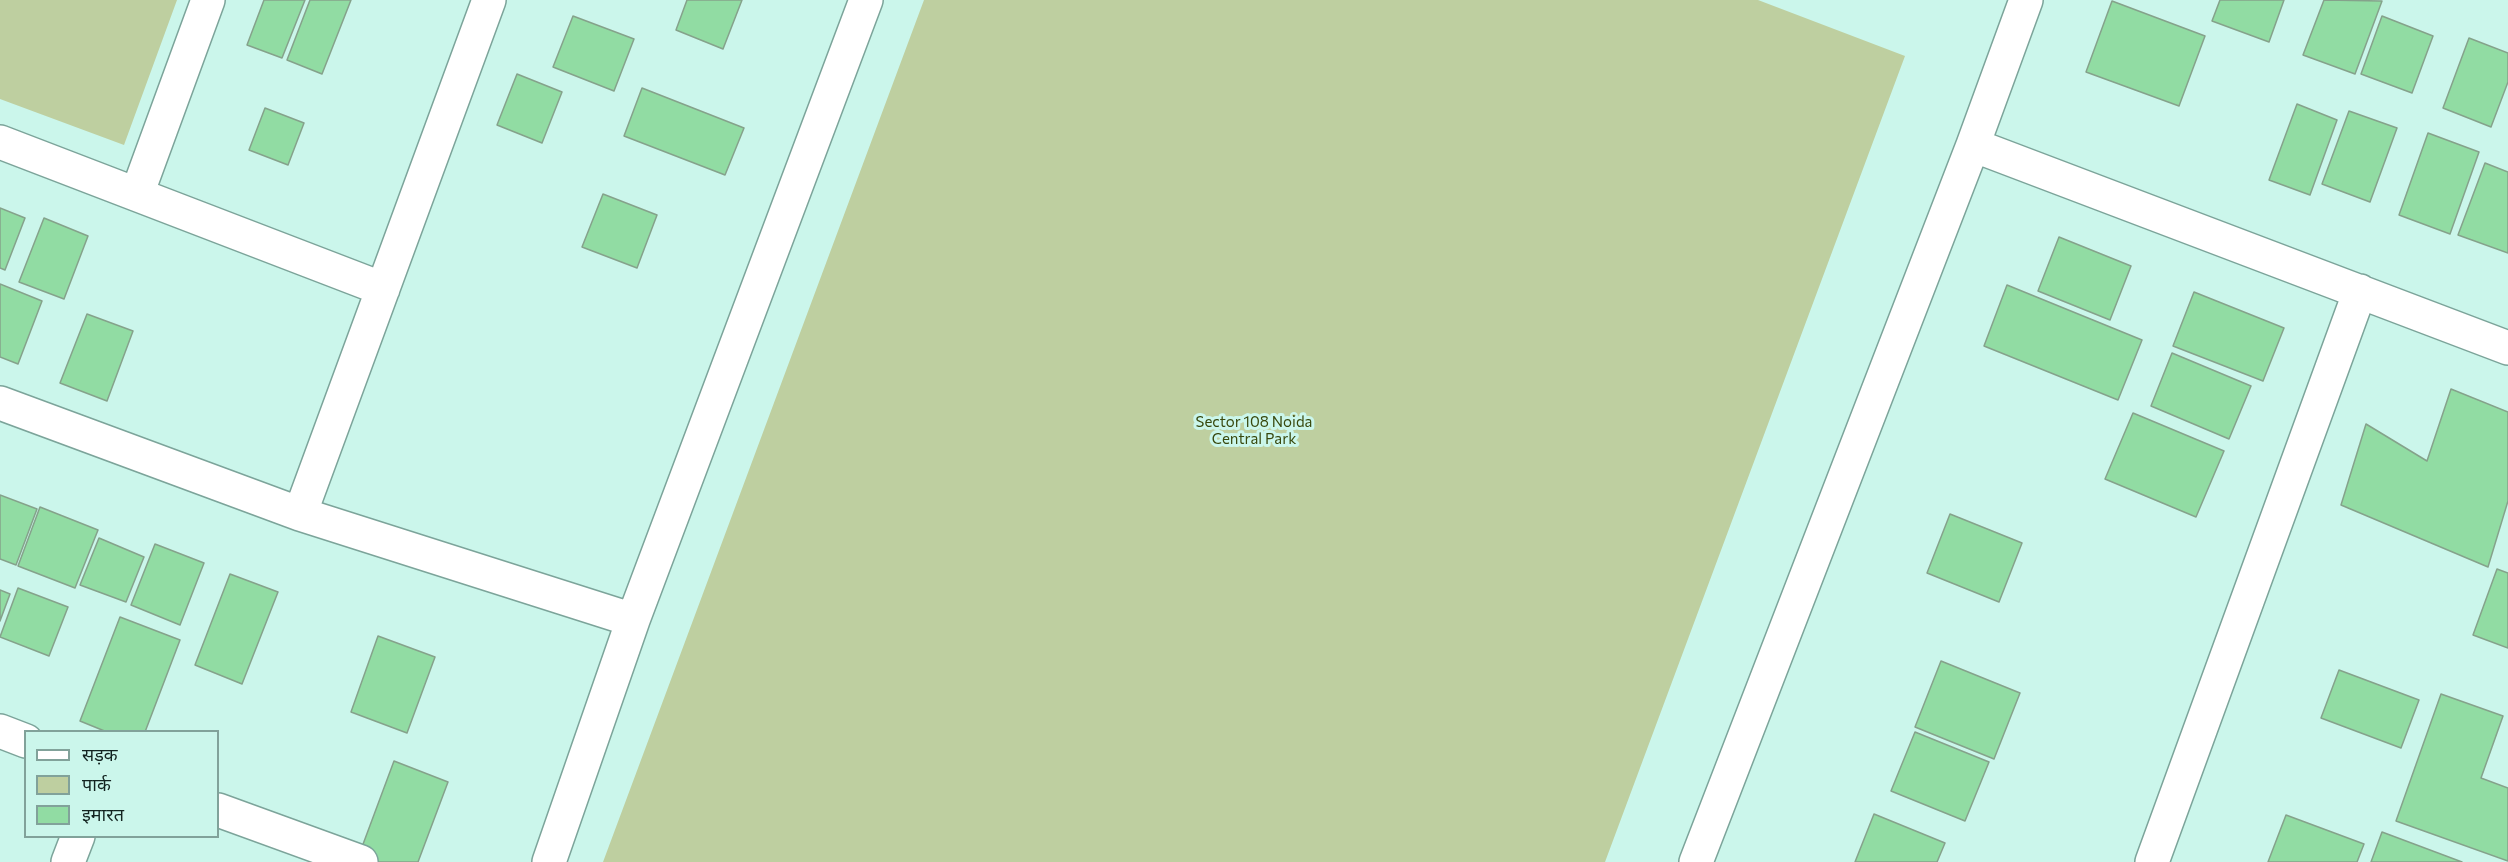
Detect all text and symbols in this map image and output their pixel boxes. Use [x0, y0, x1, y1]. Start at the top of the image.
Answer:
park label: Sector 108 Noida Central Park [1196, 413, 1312, 448]
legend [24, 730, 219, 838]
text: सड़क [82, 743, 118, 765]
text: पार्क [82, 773, 111, 795]
text: इमारत [82, 803, 124, 825]

